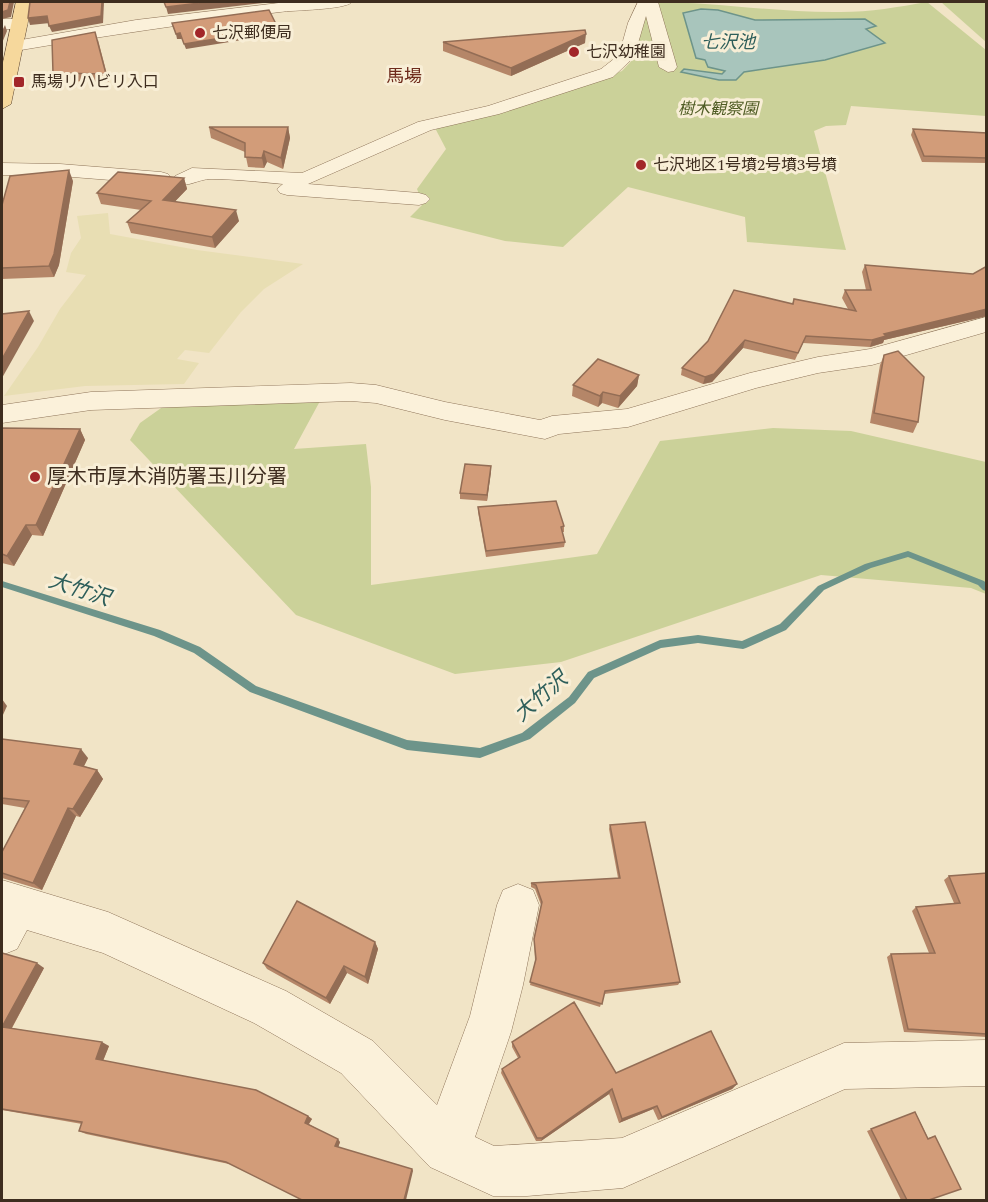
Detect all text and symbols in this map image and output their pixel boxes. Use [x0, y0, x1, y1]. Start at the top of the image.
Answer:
place label: 七沢郵便局 [212, 21, 292, 45]
marker: 七沢郵便局 [193, 26, 207, 40]
water label: 七沢池 [701, 29, 757, 56]
place label: 七沢幼稚園 [586, 40, 666, 64]
marker: 七沢幼稚園 [567, 45, 581, 59]
district label: 馬場 [386, 63, 422, 90]
place label: 馬場リハビリ入口 [31, 70, 159, 94]
marker: 馬場リハビリ入口 [12, 75, 26, 89]
park label: 樹木観察園 [678, 97, 760, 121]
place label: 七沢地区1号墳2号墳3号墳 [653, 153, 837, 177]
marker: 七沢地区1号墳2号墳3号墳 [634, 158, 648, 172]
place label: 厚木市厚木消防署玉川分署 [47, 462, 287, 492]
marker: 厚木市厚木消防署玉川分署 [28, 470, 42, 484]
water label: 大竹沢 [44, 565, 117, 616]
water label: 大竹沢 [507, 662, 578, 730]

